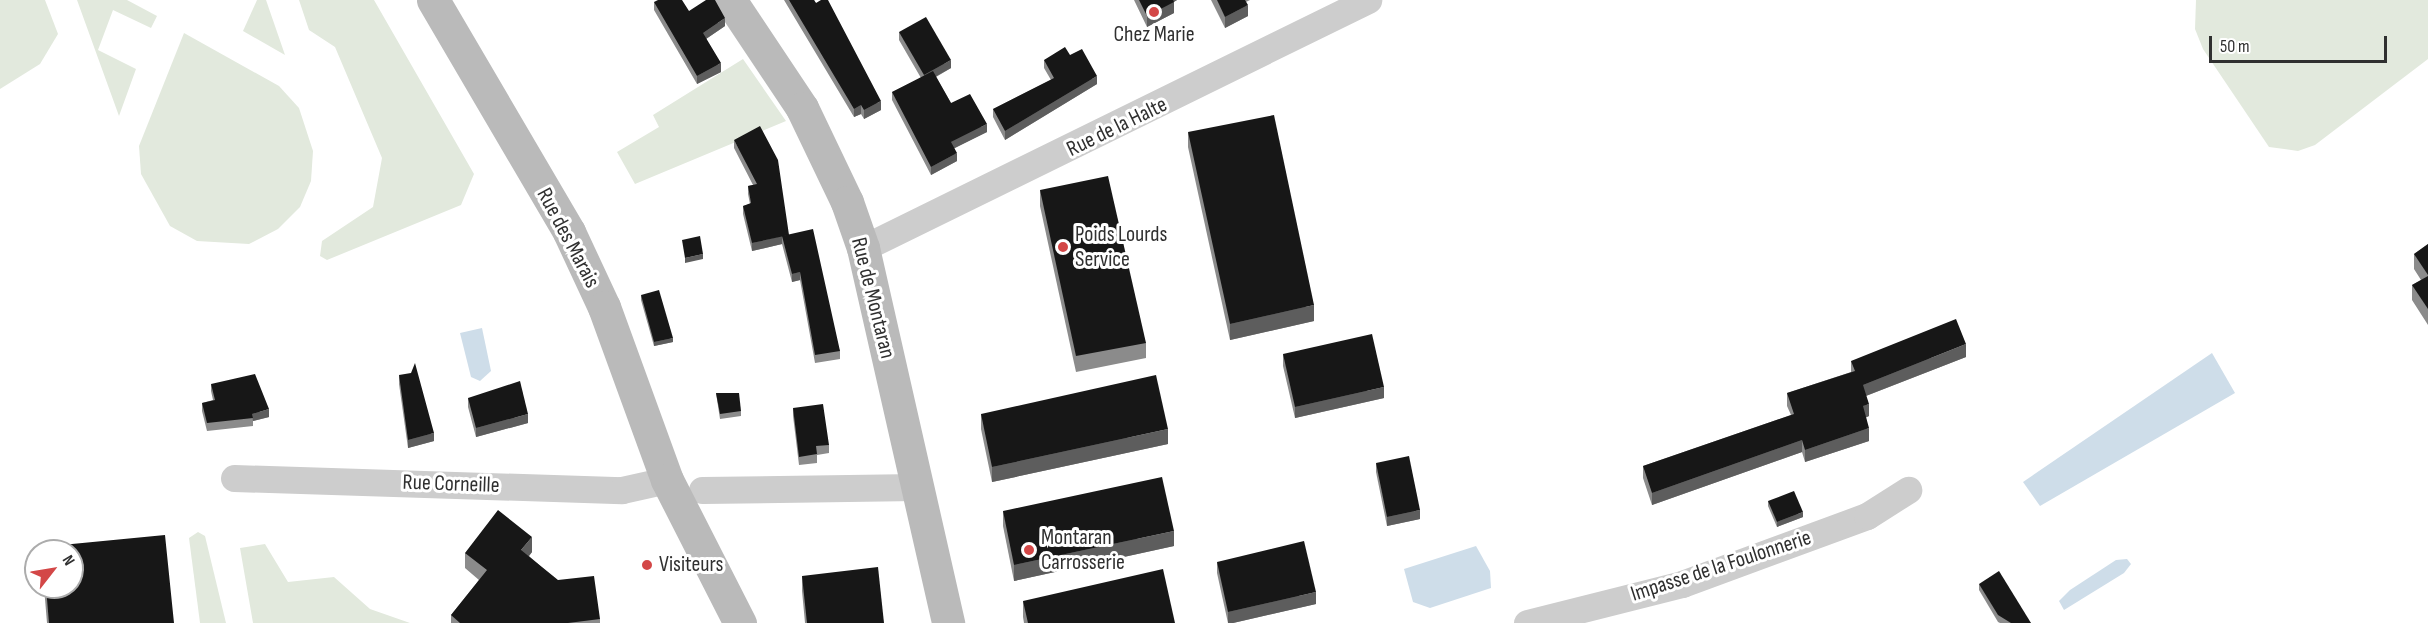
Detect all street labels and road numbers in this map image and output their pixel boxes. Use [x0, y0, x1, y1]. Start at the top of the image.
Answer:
street label: Rue de la Halte [1063, 91, 1171, 163]
street label: Rue des Marais [531, 184, 605, 292]
street label: Rue de Montaran [845, 235, 901, 361]
street label: Rue Corneille [402, 469, 500, 499]
street label: Impasse de la Foulonnerie [1627, 524, 1815, 608]

